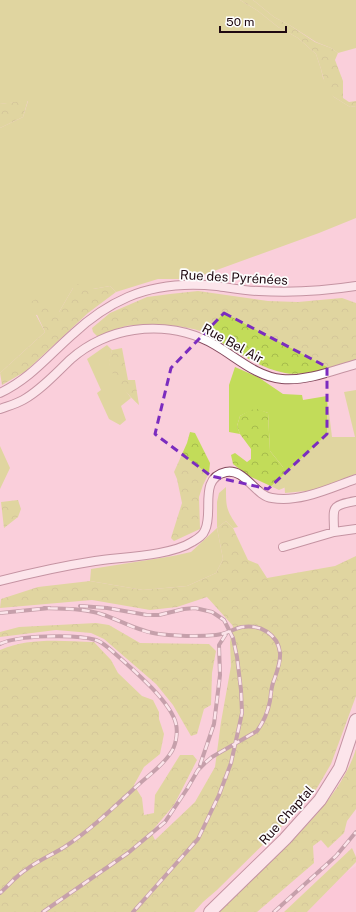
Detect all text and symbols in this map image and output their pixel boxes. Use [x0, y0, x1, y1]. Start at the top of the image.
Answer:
scale bar [220, 8, 286, 34]
text: 50 m [226, 15, 254, 29]
street label: Rue des Pyrénées [180, 267, 288, 288]
street label: Rue Bel Air [200, 321, 266, 366]
street label: Rue Chaptal [256, 783, 317, 848]

